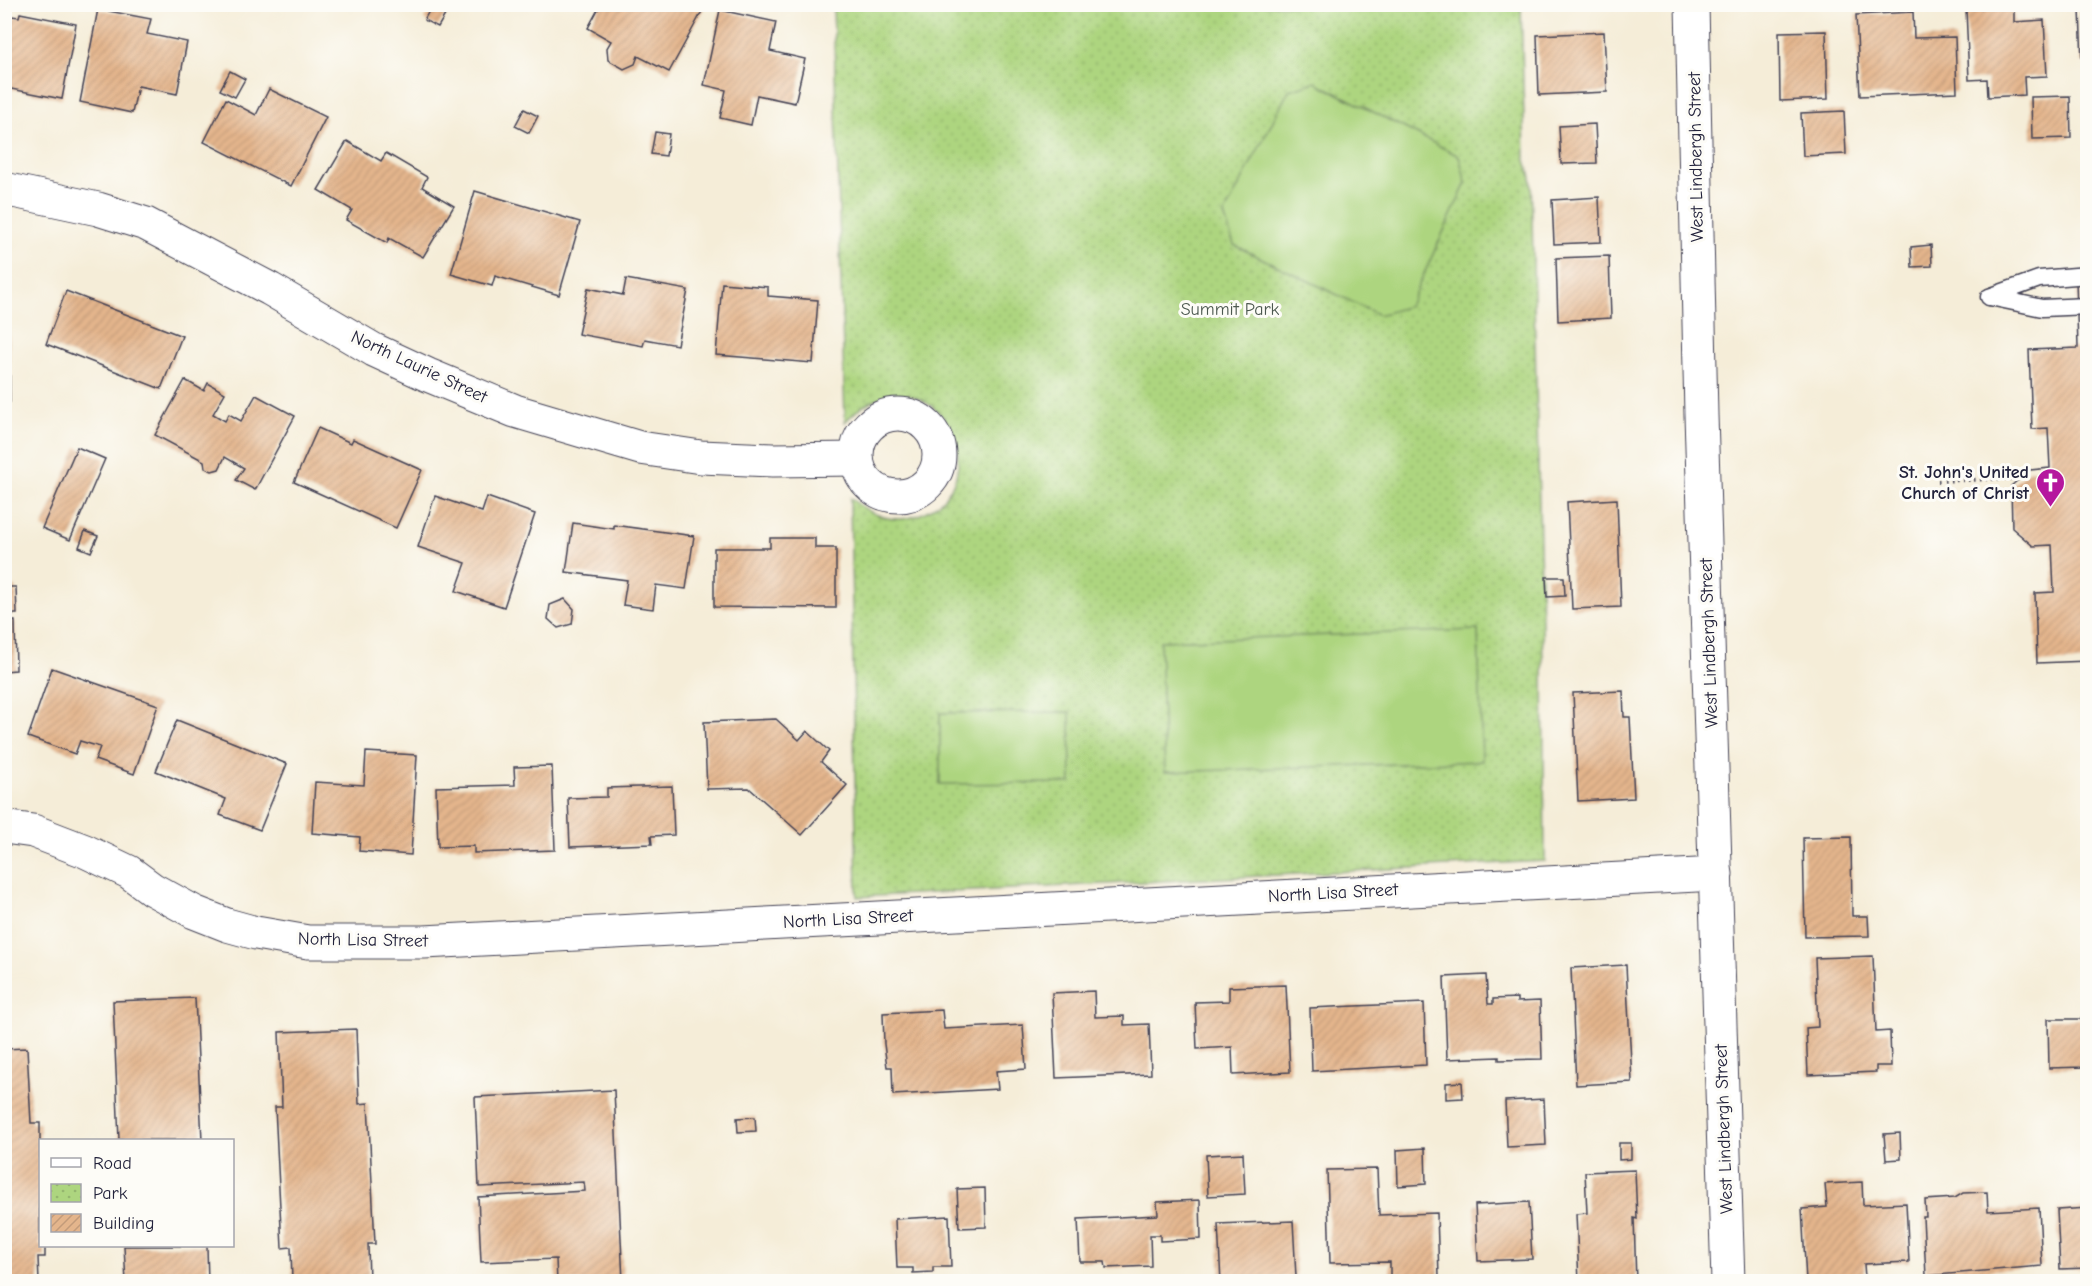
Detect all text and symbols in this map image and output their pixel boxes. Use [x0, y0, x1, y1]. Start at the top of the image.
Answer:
street label: West Lindbergh Street [1684, 71, 1708, 242]
park label: Summit Park [1181, 299, 1280, 320]
street label: North Laurie Street [348, 326, 491, 408]
place label: St. John's United Church of Christ [1899, 462, 2030, 504]
church icon: St. John's United Church of Christ [2034, 466, 2066, 508]
street label: West Lindbergh Street [1696, 557, 1722, 728]
street label: North Lisa Street [1267, 879, 1399, 907]
street label: North Lisa Street [782, 905, 914, 933]
street label: North Lisa Street [298, 928, 429, 952]
street label: West Lindbergh Street [1711, 1043, 1737, 1214]
legend [39, 1139, 234, 1247]
text: Road [93, 1153, 132, 1174]
text: Park [93, 1183, 128, 1204]
text: Building [93, 1213, 155, 1234]

